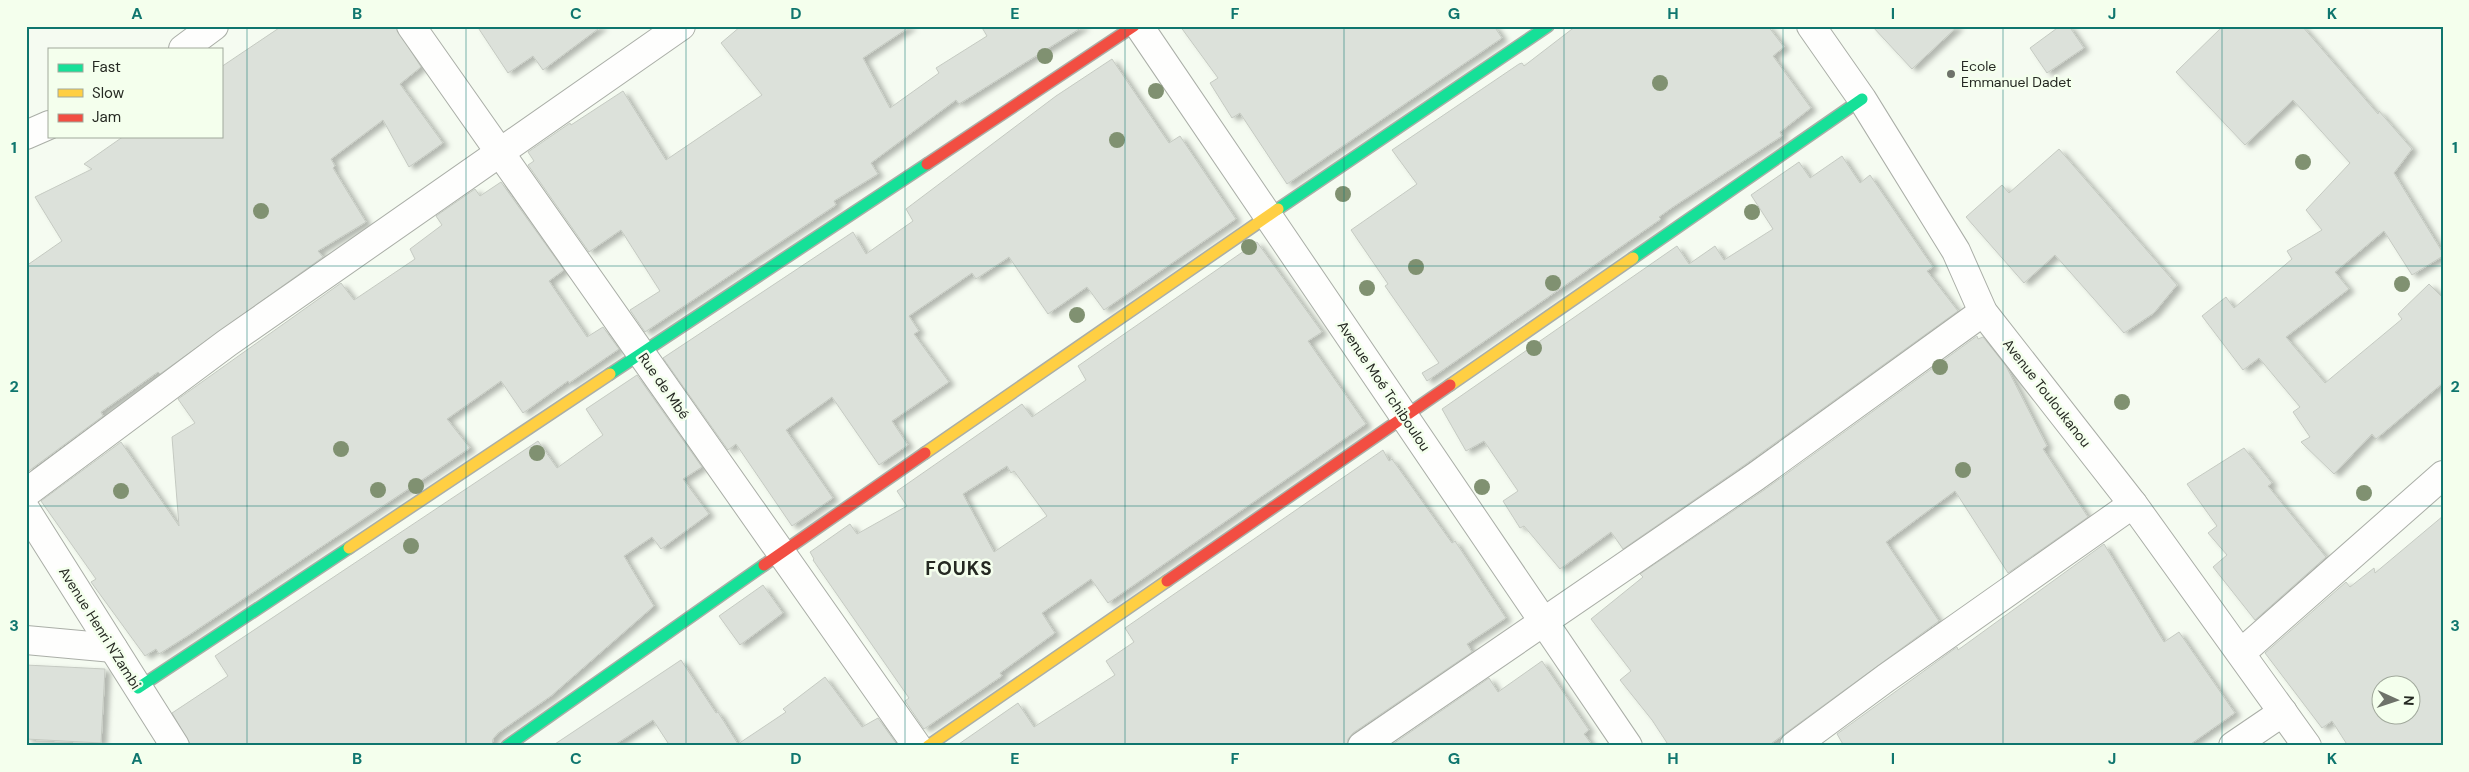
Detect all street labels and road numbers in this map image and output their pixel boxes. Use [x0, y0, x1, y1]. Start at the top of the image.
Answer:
street label: Avenue Moé Tchiboulou [1334, 317, 1434, 455]
street label: Avenue Touloukanou [1999, 335, 2095, 451]
street label: Rue de Mbé [635, 349, 693, 423]
street label: Avenue Henri N'Zambi [55, 564, 145, 692]

